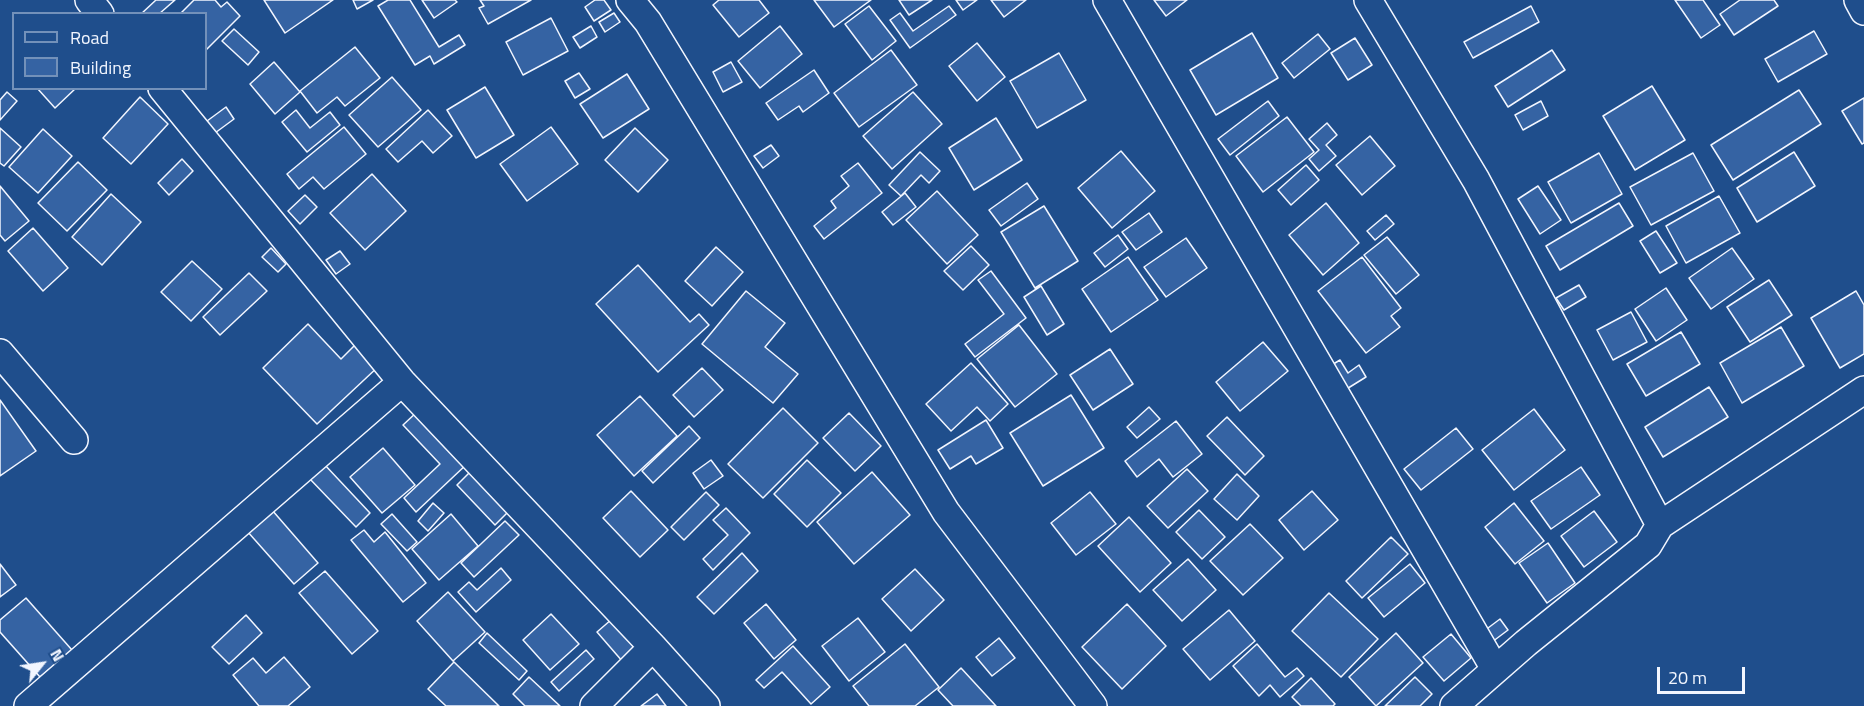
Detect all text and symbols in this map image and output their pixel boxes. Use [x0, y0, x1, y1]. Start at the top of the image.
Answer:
legend [12, 12, 207, 90]
text: Road [70, 24, 109, 51]
text: Building [70, 54, 131, 81]
north arrow [12, 634, 72, 694]
text: N [44, 644, 71, 666]
scale bar [1660, 655, 1748, 693]
text: 20 m [1668, 664, 1707, 691]

